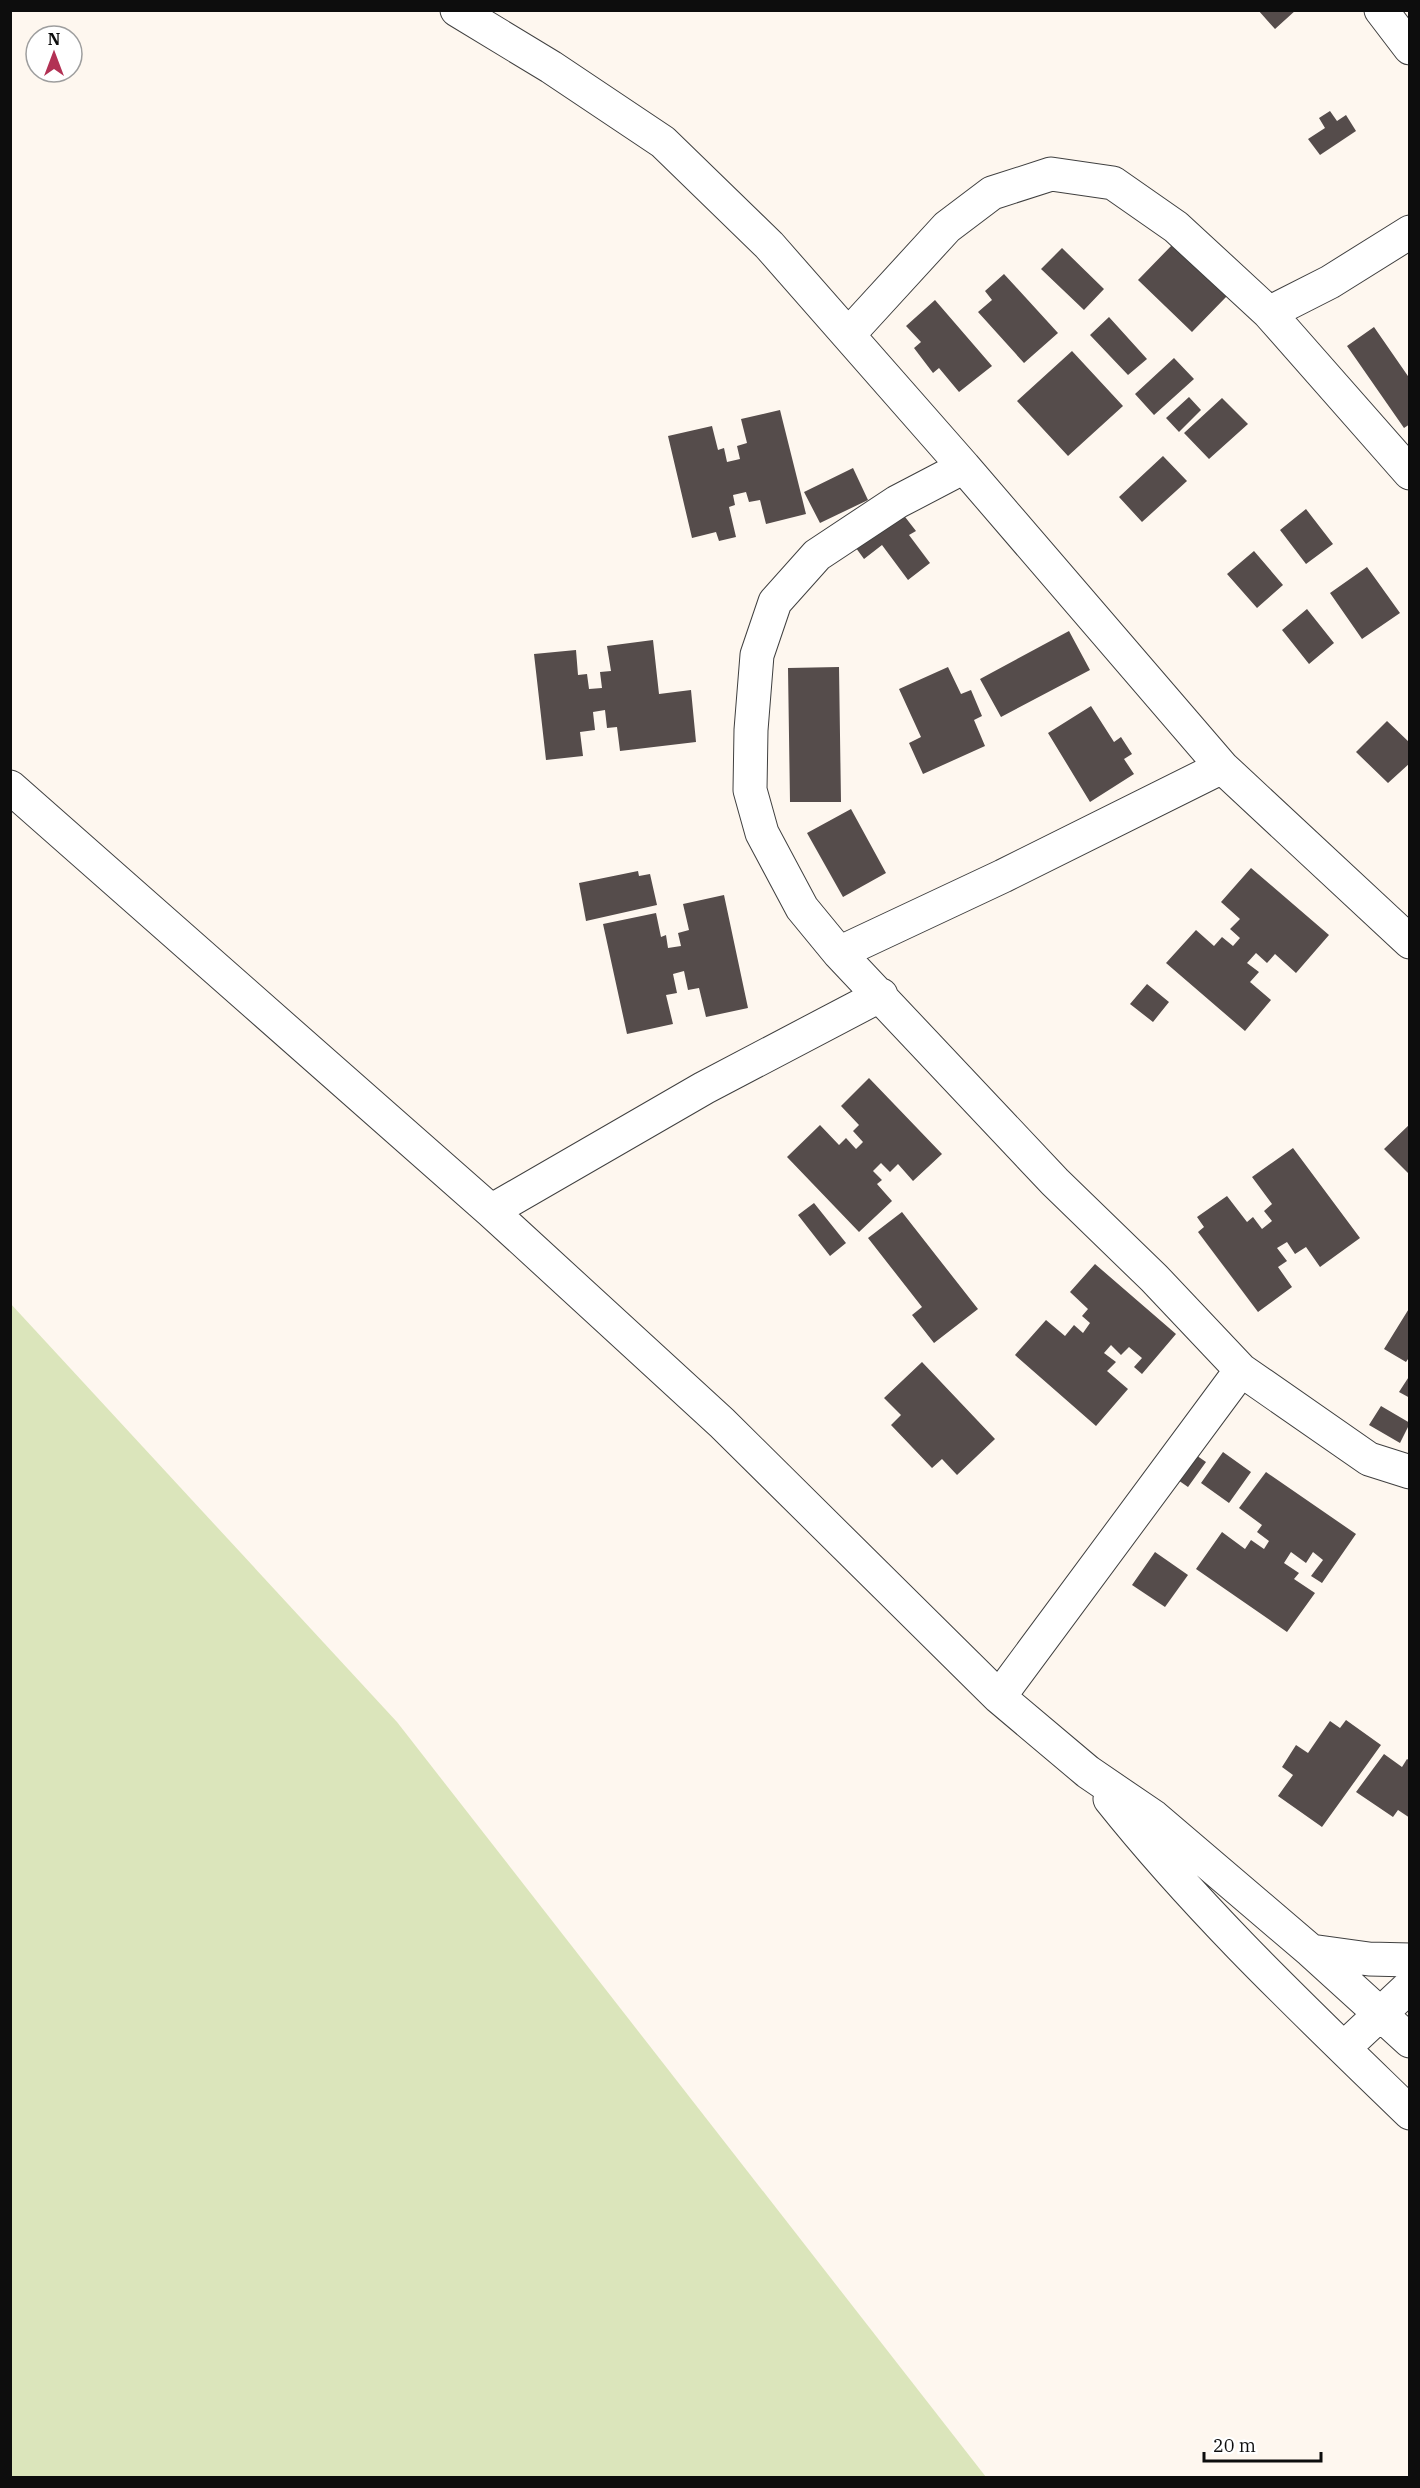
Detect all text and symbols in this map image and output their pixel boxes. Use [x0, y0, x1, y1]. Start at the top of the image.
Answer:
north arrow [24, 24, 84, 84]
text: N [48, 29, 60, 49]
scale bar [1204, 2425, 1321, 2463]
text: 20 m [1213, 2434, 1256, 2457]

